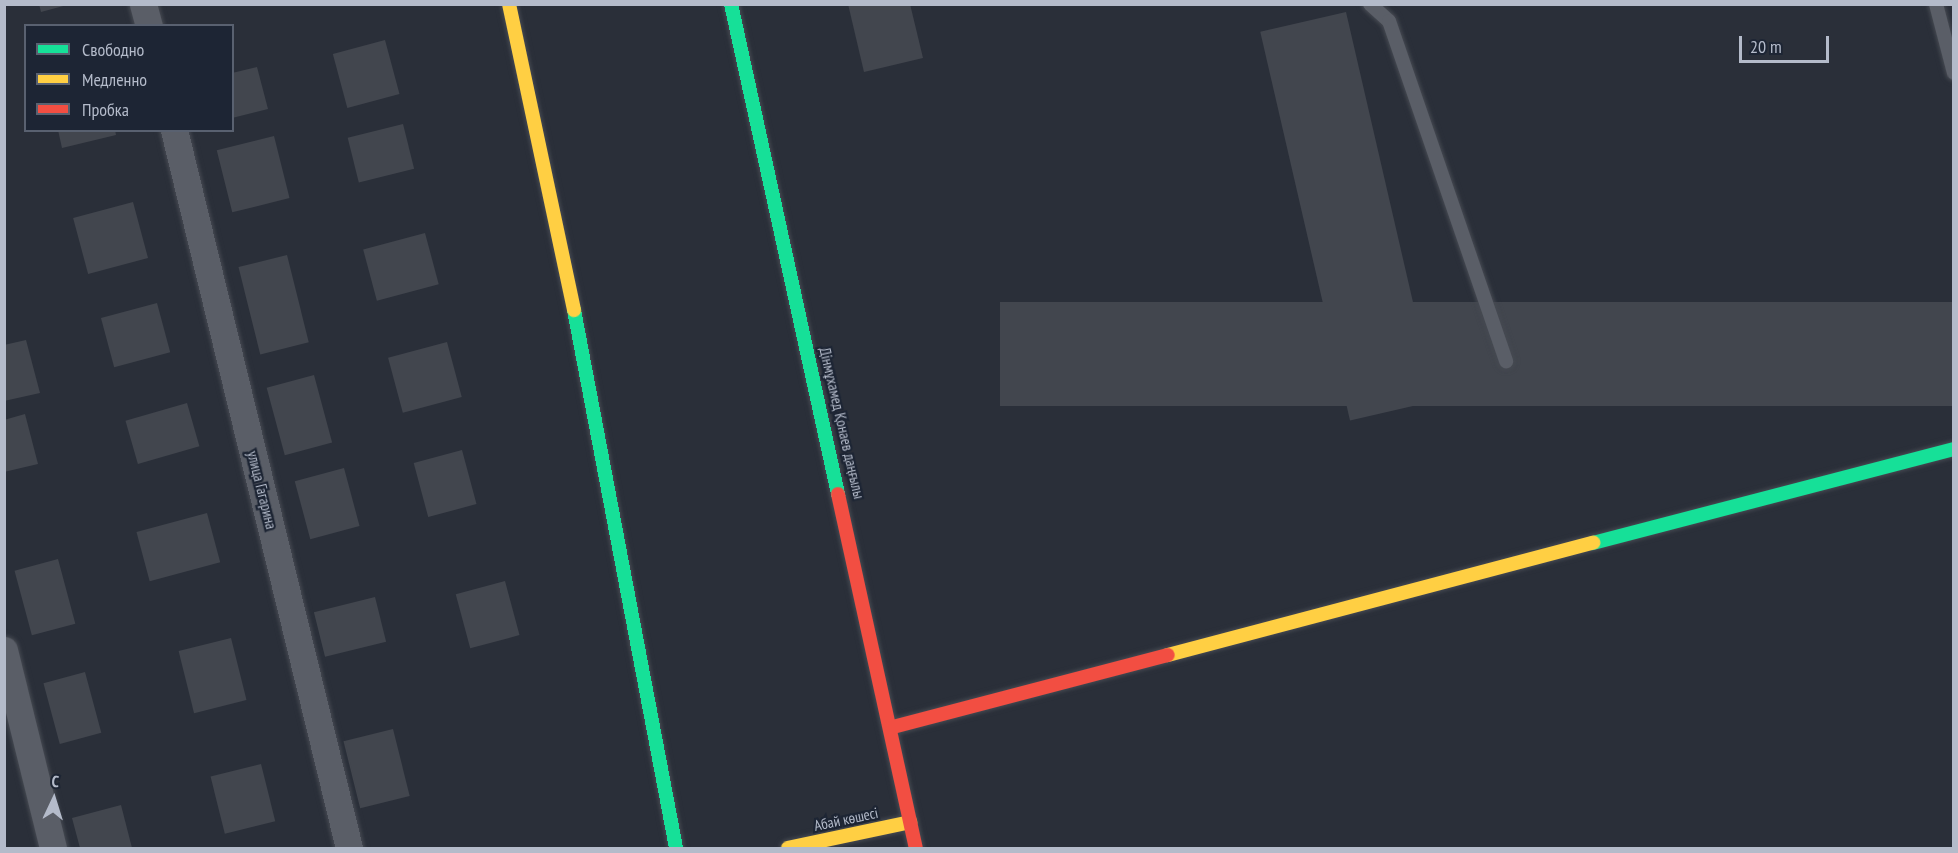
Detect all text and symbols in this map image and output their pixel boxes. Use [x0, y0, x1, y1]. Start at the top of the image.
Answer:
legend [24, 24, 234, 132]
scale bar [1742, 24, 1832, 62]
text: 20 m [1750, 35, 1782, 58]
text: Свободно [82, 38, 144, 61]
text: Медленно [82, 68, 147, 91]
text: Пробка [82, 98, 129, 121]
street label: Дінмұхамед Қонаев даңғылы [816, 345, 868, 501]
street label: улица Гагарина [244, 449, 280, 531]
north arrow [24, 769, 84, 829]
text: С [51, 771, 60, 791]
street label: Абай көшесі [812, 803, 880, 835]

